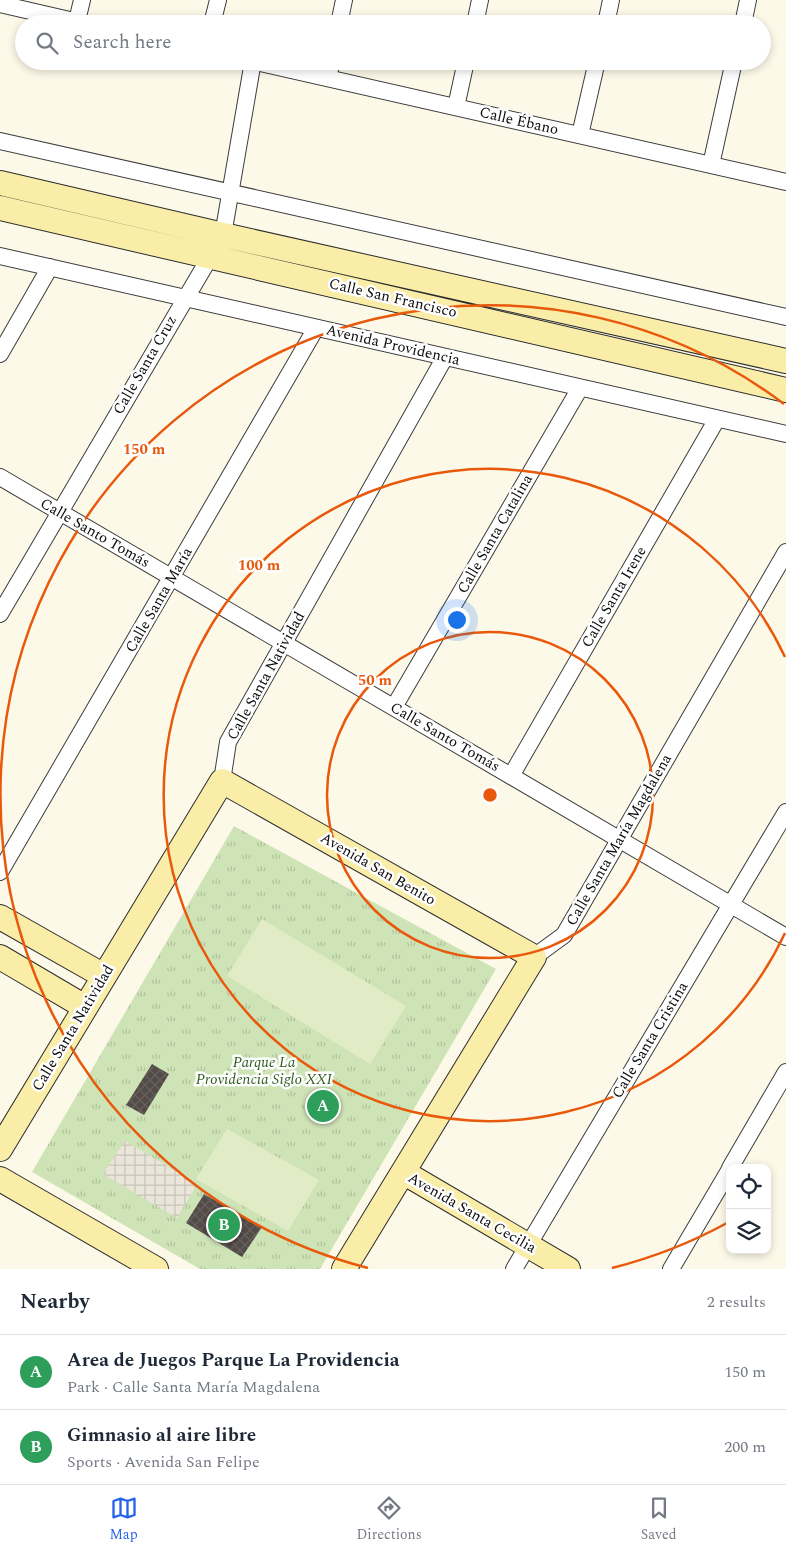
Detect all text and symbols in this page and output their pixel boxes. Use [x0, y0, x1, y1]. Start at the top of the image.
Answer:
search box [15, 15, 771, 70]
text: Search here [73, 28, 172, 57]
icon: search [33, 29, 61, 57]
street label: Calle Ébano [477, 101, 561, 141]
street label: Calle San Francisco [327, 272, 459, 324]
street label: Calle Santa Cruz [107, 311, 183, 419]
street label: Avenida Providencia [324, 318, 463, 372]
text: 150 m [123, 438, 166, 461]
street label: Calle Santa Catalina [451, 469, 539, 598]
street label: Calle Santo Tomás [36, 492, 154, 574]
street label: Calle Santa María [119, 542, 199, 657]
street label: Calle Santa Irene [576, 542, 652, 652]
text: 100 m [238, 554, 281, 577]
street label: Calle Santa Natividad [221, 607, 311, 745]
your location [444, 607, 470, 633]
text: 50 m [358, 669, 393, 692]
street label: Calle Santo Tomás [386, 696, 504, 778]
street label: Calle Santa María Magdalena [560, 749, 678, 930]
centre of rings [481, 786, 499, 804]
street label: Avenida San Benito [316, 827, 440, 911]
street label: Calle Santa Natividad [26, 960, 120, 1096]
street label: Calle Santa Cristina [606, 977, 694, 1103]
park label: Parque La Providencia Siglo XXI [196, 1051, 333, 1091]
pin: A [307, 1087, 339, 1125]
map controls [726, 1164, 771, 1254]
button: locate [726, 1164, 771, 1209]
street label: Avenida Santa Cecilia [403, 1167, 541, 1260]
pin: B [208, 1206, 240, 1244]
button: layers [726, 1209, 771, 1254]
text: Nearby [20, 1286, 90, 1318]
text: 2 results [707, 1290, 766, 1314]
text: Area de Juegos Parque La Providencia [67, 1346, 400, 1375]
text: A [30, 1360, 42, 1384]
text: 150 m [724, 1360, 766, 1384]
text: Park · Calle Santa María Magdalena [67, 1375, 320, 1399]
text: Gimnasio al aire libre [67, 1421, 256, 1450]
text: B [30, 1435, 42, 1459]
text: 200 m [724, 1435, 766, 1459]
text: Sports · Avenida San Felipe [67, 1450, 260, 1474]
tab: Map [109, 1494, 138, 1545]
tab: Directions [356, 1494, 422, 1545]
tab: Saved [641, 1494, 677, 1545]

